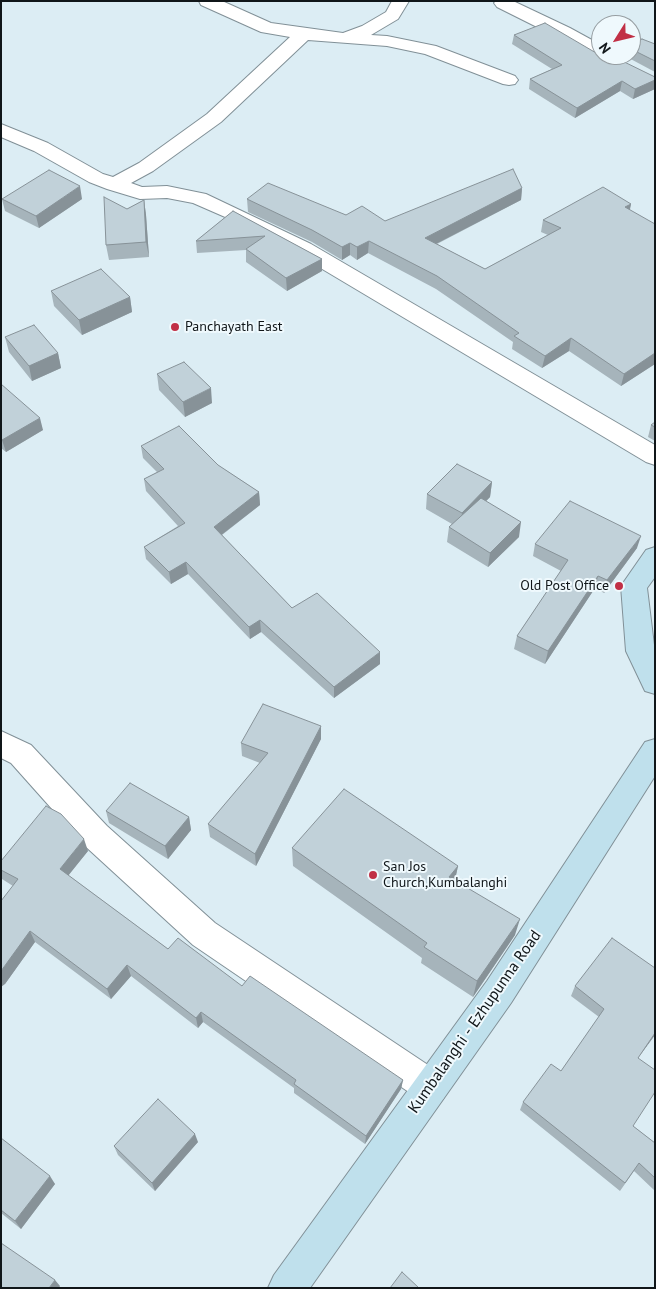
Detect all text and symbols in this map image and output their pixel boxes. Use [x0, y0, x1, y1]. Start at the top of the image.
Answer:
north arrow [591, 15, 641, 65]
text: N [595, 39, 615, 57]
place label: Panchayath East [185, 319, 283, 335]
marker: Panchayath East [169, 321, 181, 333]
place label: Old Post Office [520, 578, 609, 594]
marker: Old Post Office [613, 580, 625, 592]
place label: San Jos Church,Kumbalanghi [383, 859, 507, 892]
marker: San Jos Church,Kumbalanghi [367, 869, 379, 881]
street label: Kumbalanghi - Ezhupunna Road [404, 927, 546, 1117]

